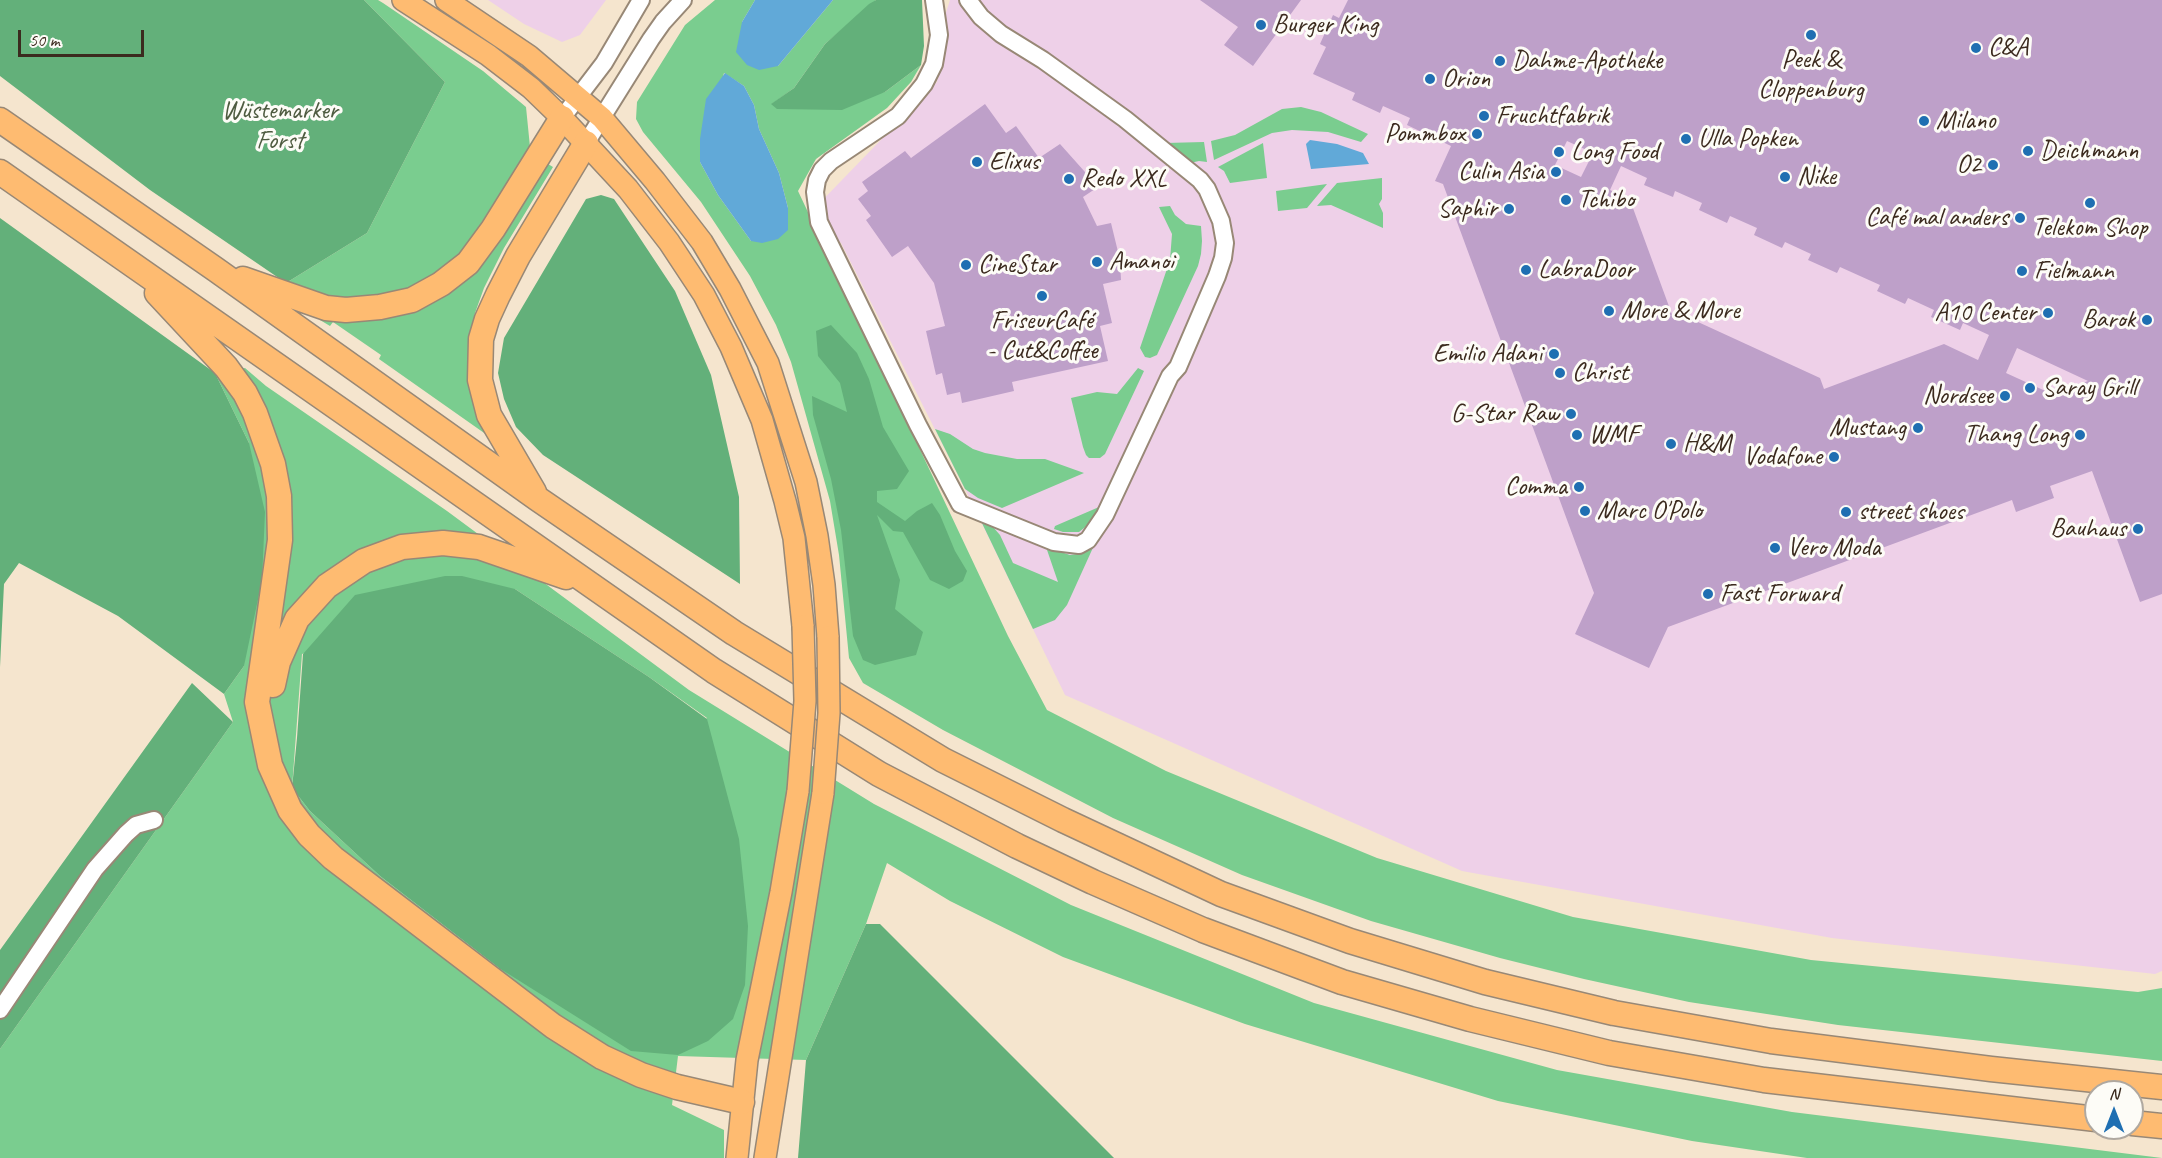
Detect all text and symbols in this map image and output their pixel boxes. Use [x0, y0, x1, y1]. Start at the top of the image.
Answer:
place label: Burger King [1273, 9, 1378, 41]
scale bar [21, 18, 147, 56]
marker: Burger King [1254, 18, 1268, 32]
marker: Peek & Cloppenburg [1804, 28, 1818, 42]
text: 50 m [29, 29, 60, 51]
place label: C&A [1988, 32, 2028, 64]
marker: C&A [1969, 41, 1983, 55]
place label: Peek & Cloppenburg [1758, 44, 1864, 106]
place label: Dahme-Apotheke [1512, 45, 1662, 77]
marker: Dahme-Apotheke [1493, 54, 1507, 68]
place label: Orion [1442, 63, 1490, 95]
marker: Orion [1423, 72, 1437, 86]
park label: Wüstemarker Forst [222, 95, 338, 156]
place label: Fruchtfabrik [1496, 100, 1609, 132]
place label: Milano [1936, 105, 1996, 137]
marker: Fruchtfabrik [1477, 109, 1491, 123]
marker: Milano [1917, 114, 1931, 128]
place label: Pommbox [1385, 118, 1465, 150]
place label: Ulla Popken [1698, 123, 1798, 155]
marker: Pommbox [1470, 127, 1484, 141]
marker: Ulla Popken [1679, 132, 1693, 146]
place label: Deichmann [2040, 135, 2138, 167]
place label: Long Food [1571, 136, 1658, 168]
marker: Deichmann [2021, 144, 2035, 158]
marker: Long Food [1552, 145, 1566, 159]
place label: Elixus [989, 146, 1039, 178]
place label: O2 [1956, 149, 1981, 181]
marker: Elixus [970, 155, 984, 169]
place label: Culin Asia [1458, 156, 1544, 188]
marker: O2 [1986, 158, 2000, 172]
place label: Nike [1797, 161, 1836, 193]
place label: Redo XXL [1081, 163, 1167, 195]
marker: Culin Asia [1549, 165, 1563, 179]
marker: Nike [1778, 170, 1792, 184]
marker: Redo XXL [1062, 172, 1076, 186]
place label: Tchibo [1578, 184, 1634, 216]
place label: Saphir [1437, 193, 1497, 225]
marker: Tchibo [1559, 193, 1573, 207]
marker: Telekom Shop [2083, 196, 2097, 210]
marker: Saphir [1502, 202, 1516, 216]
place label: Café mal anders [1865, 202, 2008, 234]
marker: Café mal anders [2013, 211, 2027, 225]
place label: Telekom Shop [2033, 212, 2147, 244]
place label: Amanoi [1109, 246, 1174, 278]
place label: CineStar [978, 249, 1057, 281]
place label: LabraDoor [1538, 254, 1634, 286]
marker: Amanoi [1090, 255, 1104, 269]
place label: Fielmann [2034, 255, 2114, 287]
marker: CineStar [959, 258, 973, 272]
marker: LabraDoor [1519, 263, 1533, 277]
marker: Fielmann [2015, 264, 2029, 278]
marker: FriseurCafé - Cut&Coffee [1035, 289, 1049, 303]
place label: More & More [1621, 295, 1740, 327]
place label: A10 Center [1934, 297, 2036, 329]
marker: More & More [1602, 304, 1616, 318]
place label: Barok [2082, 304, 2135, 336]
place label: FriseurCafé - Cut&Coffee [986, 305, 1098, 366]
marker: A10 Center [2041, 306, 2055, 320]
marker: Barok [2140, 313, 2154, 327]
place label: Emilio Adani [1433, 338, 1542, 370]
marker: Emilio Adani [1547, 347, 1561, 361]
place label: Christ [1572, 357, 1628, 389]
marker: Christ [1553, 366, 1567, 380]
place label: Saray Grill [2042, 372, 2136, 404]
place label: Nordsee [1923, 380, 1993, 412]
marker: Saray Grill [2023, 381, 2037, 395]
marker: Nordsee [1998, 389, 2012, 403]
place label: G-Star Raw [1451, 398, 1559, 430]
marker: G-Star Raw [1564, 407, 1578, 421]
place label: Mustang [1829, 412, 1906, 444]
place label: WMF [1589, 419, 1638, 451]
place label: Thang Long [1964, 419, 2068, 451]
marker: Mustang [1911, 421, 1925, 435]
marker: WMF [1570, 428, 1584, 442]
place label: H&M [1683, 428, 1731, 460]
marker: Thang Long [2073, 428, 2087, 442]
marker: H&M [1664, 437, 1678, 451]
place label: Vodafone [1743, 441, 1822, 473]
marker: Vodafone [1827, 450, 1841, 464]
place label: Comma [1505, 471, 1567, 503]
marker: Comma [1572, 480, 1586, 494]
place label: Marc O'Polo [1597, 495, 1702, 527]
place label: street shoes [1858, 496, 1964, 528]
marker: Marc O'Polo [1578, 504, 1592, 518]
marker: street shoes [1839, 505, 1853, 519]
place label: Bauhaus [2050, 513, 2126, 545]
marker: Bauhaus [2131, 522, 2145, 536]
place label: Vero Moda [1787, 532, 1881, 564]
marker: Vero Moda [1768, 541, 1782, 555]
place label: Fast Forward [1720, 578, 1839, 610]
marker: Fast Forward [1701, 587, 1715, 601]
north arrow [2084, 1080, 2144, 1140]
text: N [2109, 1084, 2119, 1104]

